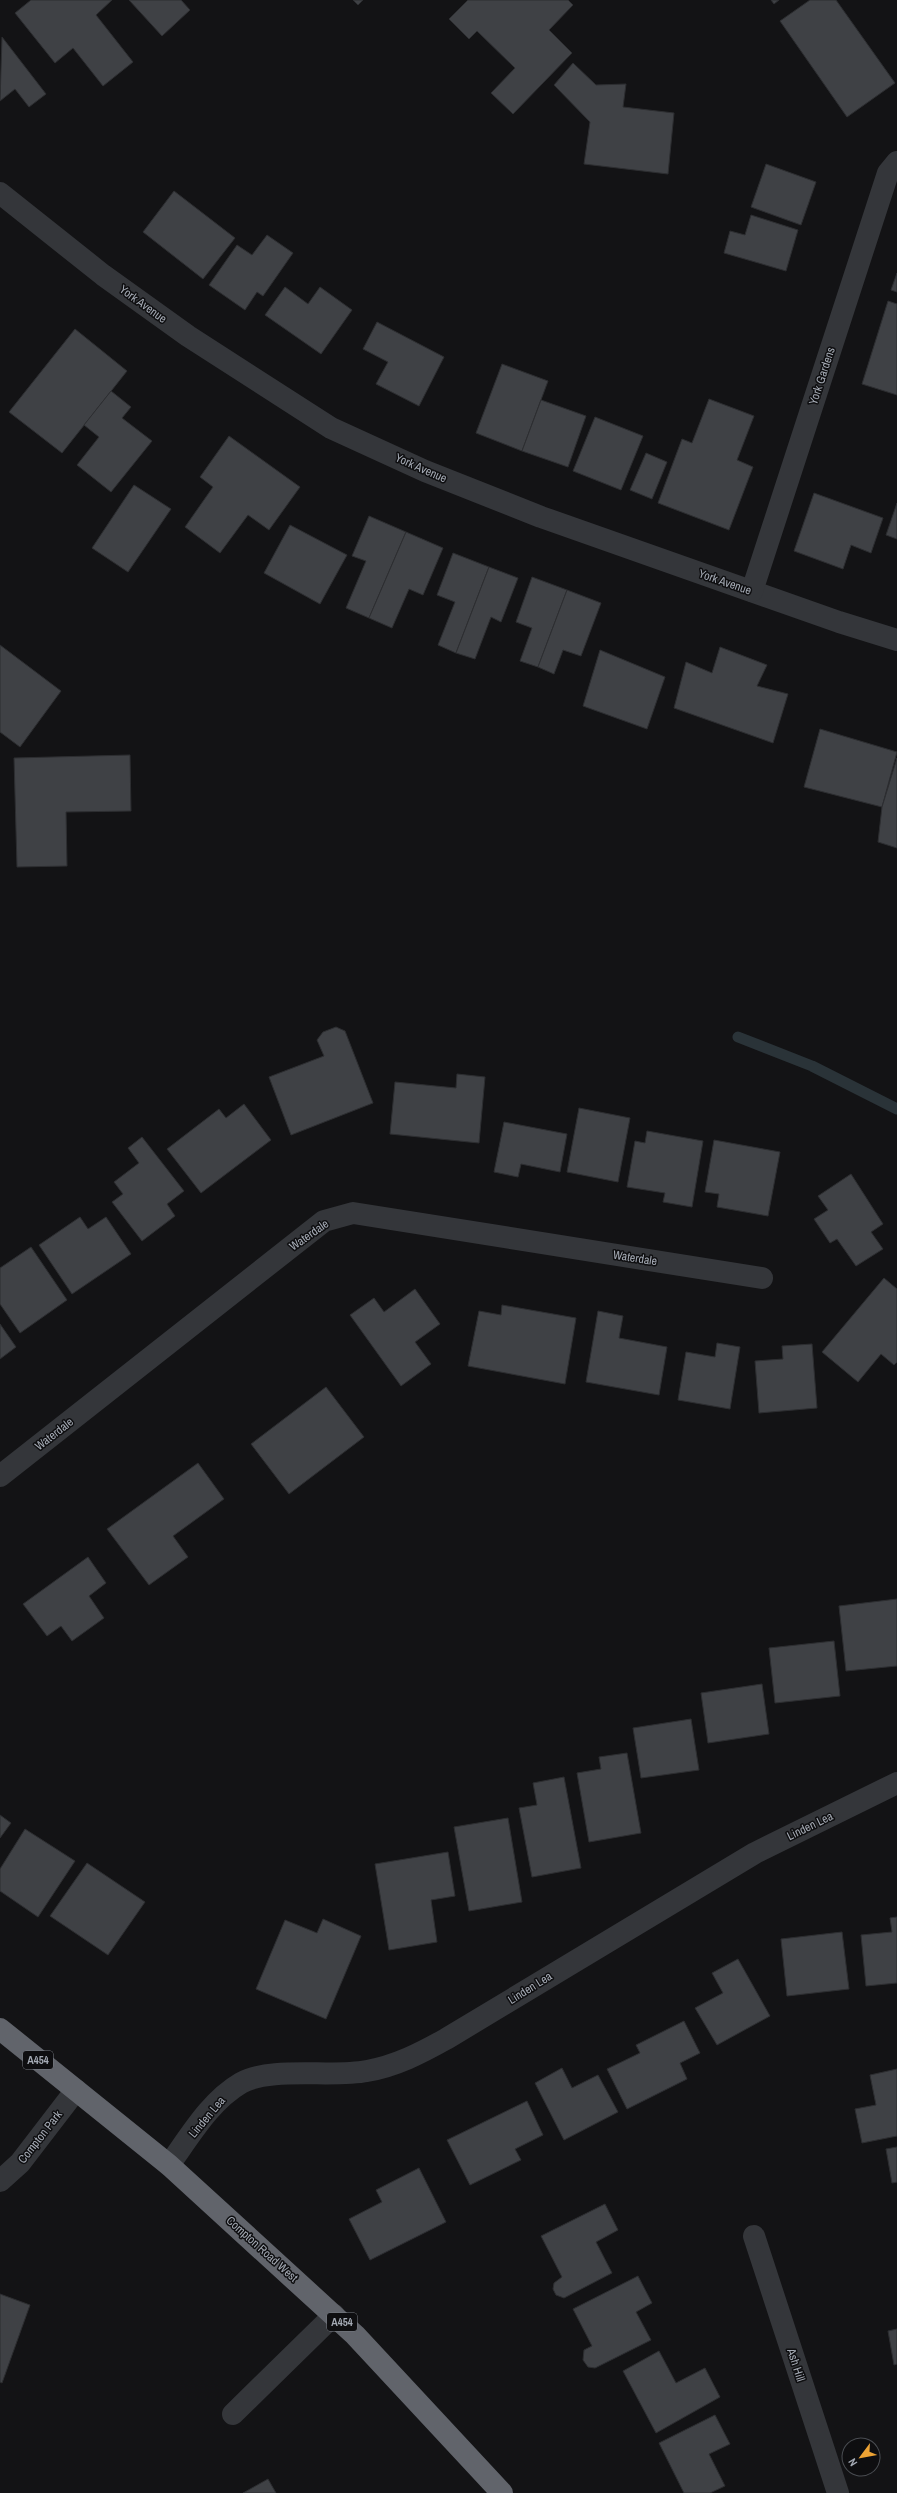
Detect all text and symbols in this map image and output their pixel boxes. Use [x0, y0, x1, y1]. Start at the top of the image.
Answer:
street label: York Avenue [116, 281, 170, 327]
street label: York Gardens [805, 345, 839, 407]
street label: York Avenue [393, 450, 449, 486]
street label: York Avenue [696, 566, 754, 598]
street label: Waterdale [286, 1216, 332, 1254]
street label: Waterdale [612, 1247, 658, 1269]
street label: Waterdale [32, 1414, 76, 1454]
street label: Linden Lea [784, 1808, 836, 1844]
street label: Linden Lea [505, 1968, 556, 2008]
road number: A454 [23, 2051, 53, 2069]
street label: Linden Lea [185, 2093, 229, 2141]
street label: Compton Park [14, 2107, 66, 2167]
street label: Compton Road West [223, 2213, 301, 2286]
road number: A454 [327, 2313, 357, 2331]
street label: Ash Hill [783, 2345, 809, 2384]
north arrow [841, 2437, 881, 2477]
text: N [845, 2456, 860, 2469]

